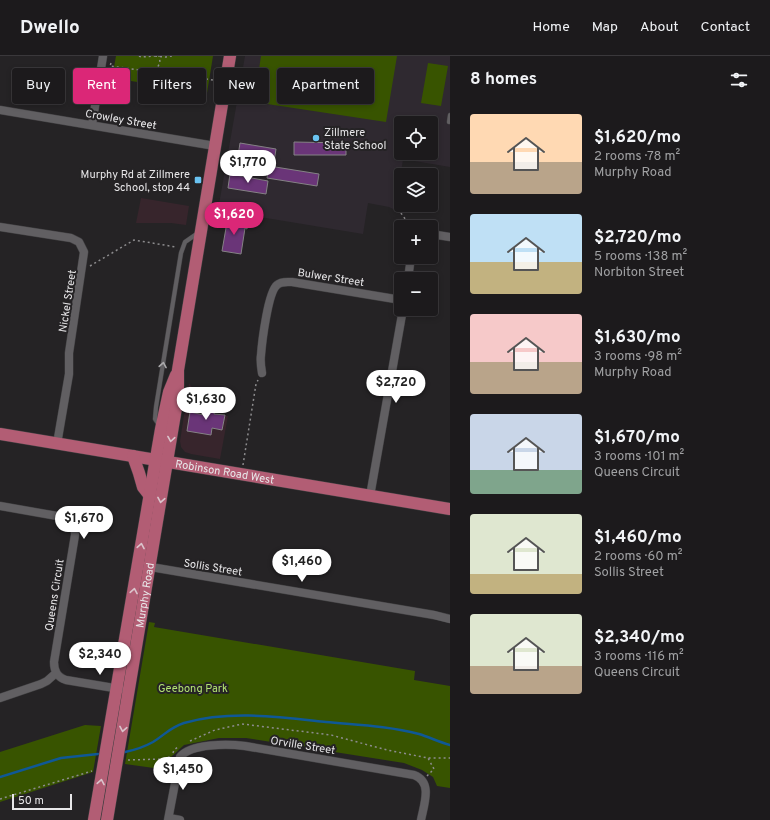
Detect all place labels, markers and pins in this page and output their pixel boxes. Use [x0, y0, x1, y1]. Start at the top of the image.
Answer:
place label: Zillmere State School [324, 126, 386, 153]
marker: Zillmere State School [311, 133, 321, 143]
pin: $1,770 [215, 150, 281, 184]
place label: Murphy Rd at Zillmere School, stop 44 [81, 168, 190, 195]
marker: Murphy Rd at Zillmere School, stop 44 [193, 175, 203, 185]
pin: $1,620 [201, 202, 267, 236]
pin: $2,720 [363, 370, 429, 404]
pin: $1,630 [173, 387, 239, 421]
pin: $1,670 [51, 506, 117, 540]
pin: $1,460 [269, 549, 335, 583]
pin: $2,340 [67, 642, 133, 676]
pin: $1,450 [150, 757, 216, 791]

